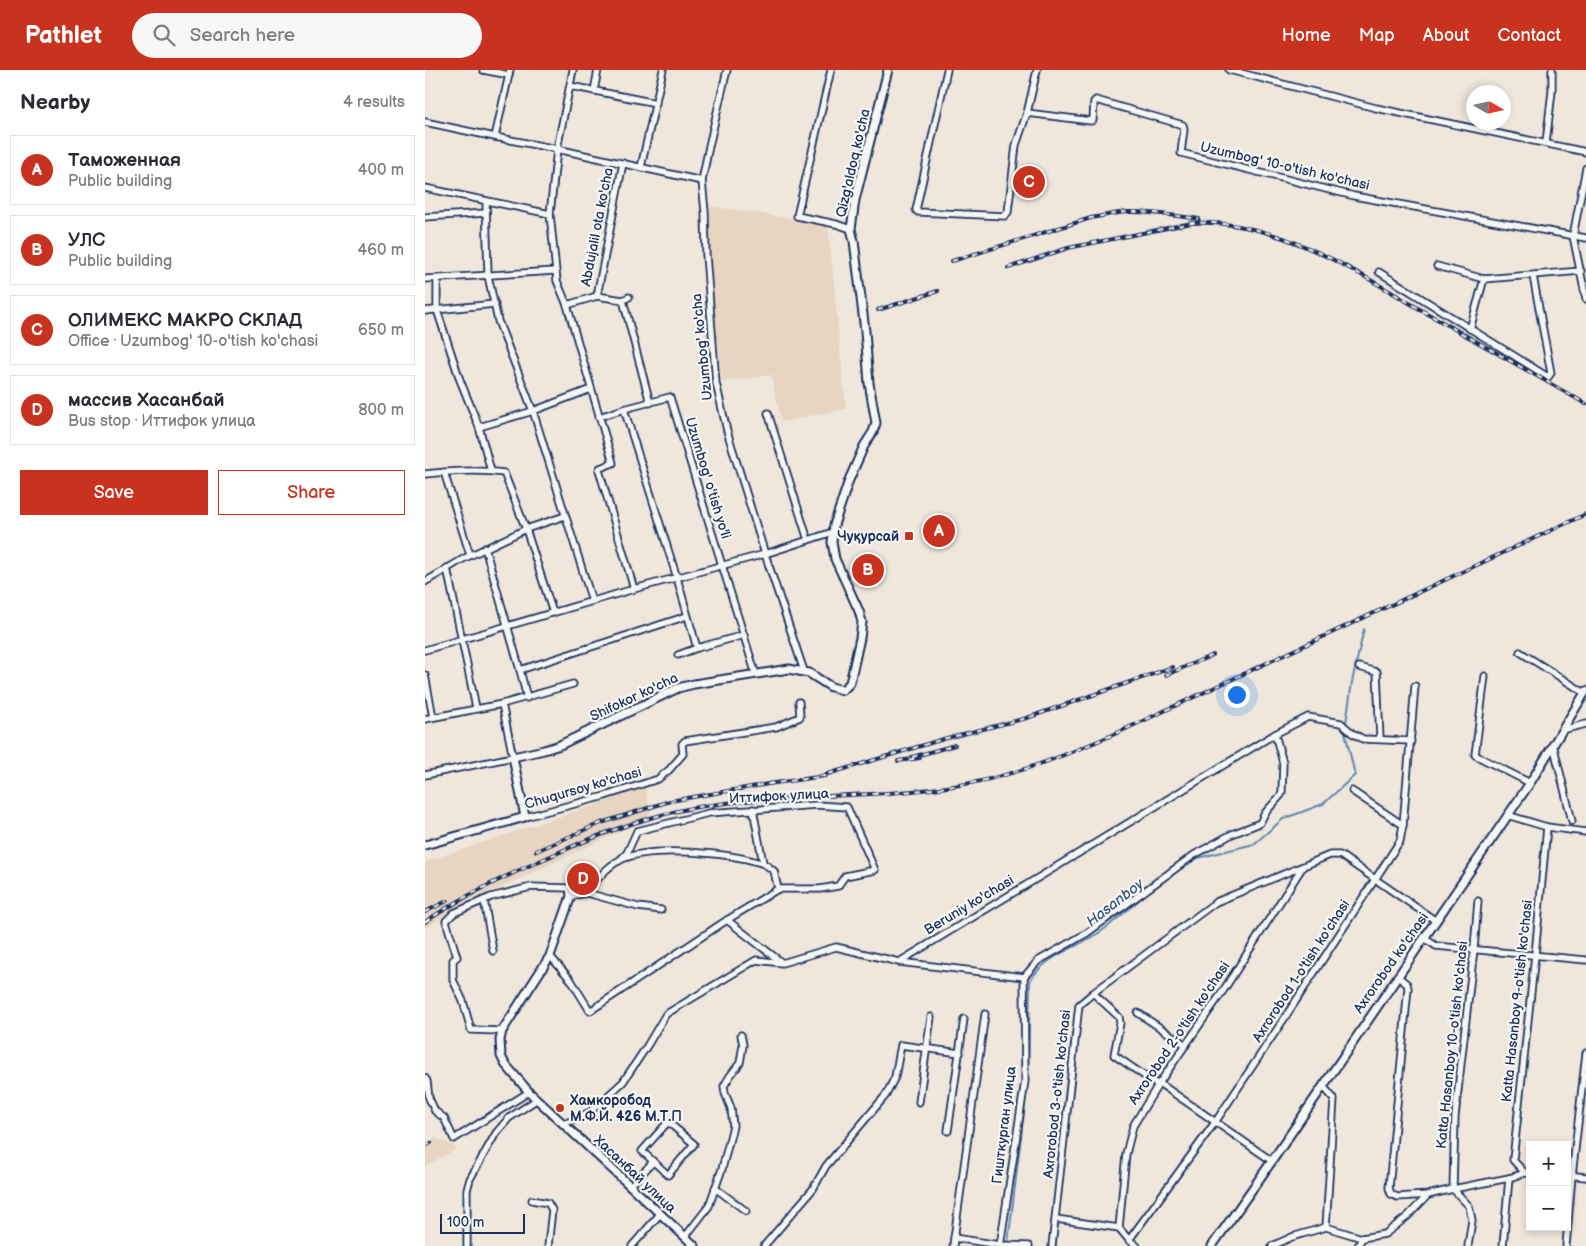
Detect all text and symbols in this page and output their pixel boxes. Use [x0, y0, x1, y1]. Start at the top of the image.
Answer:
search box [132, 13, 482, 58]
text: Pathlet [25, 21, 102, 50]
icon: search [150, 21, 178, 49]
text: Search here [190, 24, 295, 47]
text: Home [1282, 25, 1331, 46]
text: Map [1359, 25, 1395, 46]
text: About [1423, 25, 1470, 46]
text: Contact [1498, 25, 1561, 46]
north arrow [1466, 85, 1511, 130]
text: Nearby [20, 90, 90, 115]
text: 4 results [343, 93, 405, 112]
street label: Qizg'aldoq ko'cha [832, 107, 874, 219]
street label: Uzumbog' 10-o'tish ko'chasi [1199, 138, 1371, 194]
text: Таможенная [68, 149, 181, 172]
text: A [32, 161, 42, 180]
text: 400 m [358, 161, 404, 180]
pin: C [1013, 163, 1045, 201]
street label: Abdujalil ota ko'cha [577, 166, 617, 288]
text: Public building [68, 172, 172, 191]
text: УЛС [68, 229, 105, 252]
text: B [31, 241, 43, 260]
text: 460 m [358, 241, 404, 260]
text: Public building [68, 252, 172, 271]
street label: Uzumbog' ko'cha [688, 293, 716, 401]
text: ОЛИМЕКС МАКРО СКЛАД [68, 309, 302, 332]
text: C [31, 321, 43, 340]
text: 650 m [358, 321, 404, 340]
text: Office · Uzumbog' 10-o'tish ko'chasi [68, 332, 318, 351]
text: массив Хасанбай [68, 389, 224, 412]
text: D [31, 401, 43, 420]
text: 800 m [358, 401, 404, 420]
text: Bus stop · Иттифок улица [68, 412, 256, 431]
street label: Uzumbog' o'tish yo'li [681, 415, 735, 541]
button: Save [20, 470, 208, 515]
button: Share [218, 470, 405, 515]
pin: A [923, 512, 955, 550]
place label: Чуқурсай [837, 528, 899, 545]
marker: Чуқурсай [903, 530, 915, 542]
pin: B [852, 551, 884, 589]
street label: Shifokor ko'cha [587, 669, 681, 725]
your location [1224, 682, 1250, 708]
street label: Chuqursoy ko'chasi [523, 763, 643, 813]
street label: Иттифок улица [729, 785, 830, 807]
pin: D [567, 860, 599, 898]
street label: Beruniy ko'chasi [921, 872, 1017, 938]
water label: Hasanboy [1083, 874, 1149, 931]
street label: Axrorobod 1-o'tish ko'chasi [1249, 897, 1353, 1045]
street label: Katta Hasanboy 9-o'tish ko'chasi [1498, 899, 1536, 1103]
street label: Axrorobod ko'chasi [1350, 909, 1432, 1017]
street label: Katta Hasanboy 10-o'tish ko'chasi [1433, 940, 1471, 1150]
street label: Axrorobod 2-o'tish ko'chasi [1125, 958, 1233, 1108]
street label: Axrorobod 3-o'tish ko'chasi [1040, 1009, 1074, 1179]
street label: Гишткурган улица [988, 1064, 1020, 1185]
place label: Хамкоробод М.Ф.Й. 426 М.Т.П [569, 1092, 682, 1125]
marker: Хамкоробод М.Ф.Й. 426 М.Т.П [554, 1102, 566, 1114]
street label: Хасанбай улица [590, 1132, 680, 1217]
map controls [1526, 1141, 1571, 1231]
button: + [1526, 1141, 1571, 1186]
button: − [1526, 1186, 1571, 1231]
scale bar [440, 1211, 525, 1234]
text: 100 m [447, 1214, 484, 1231]

